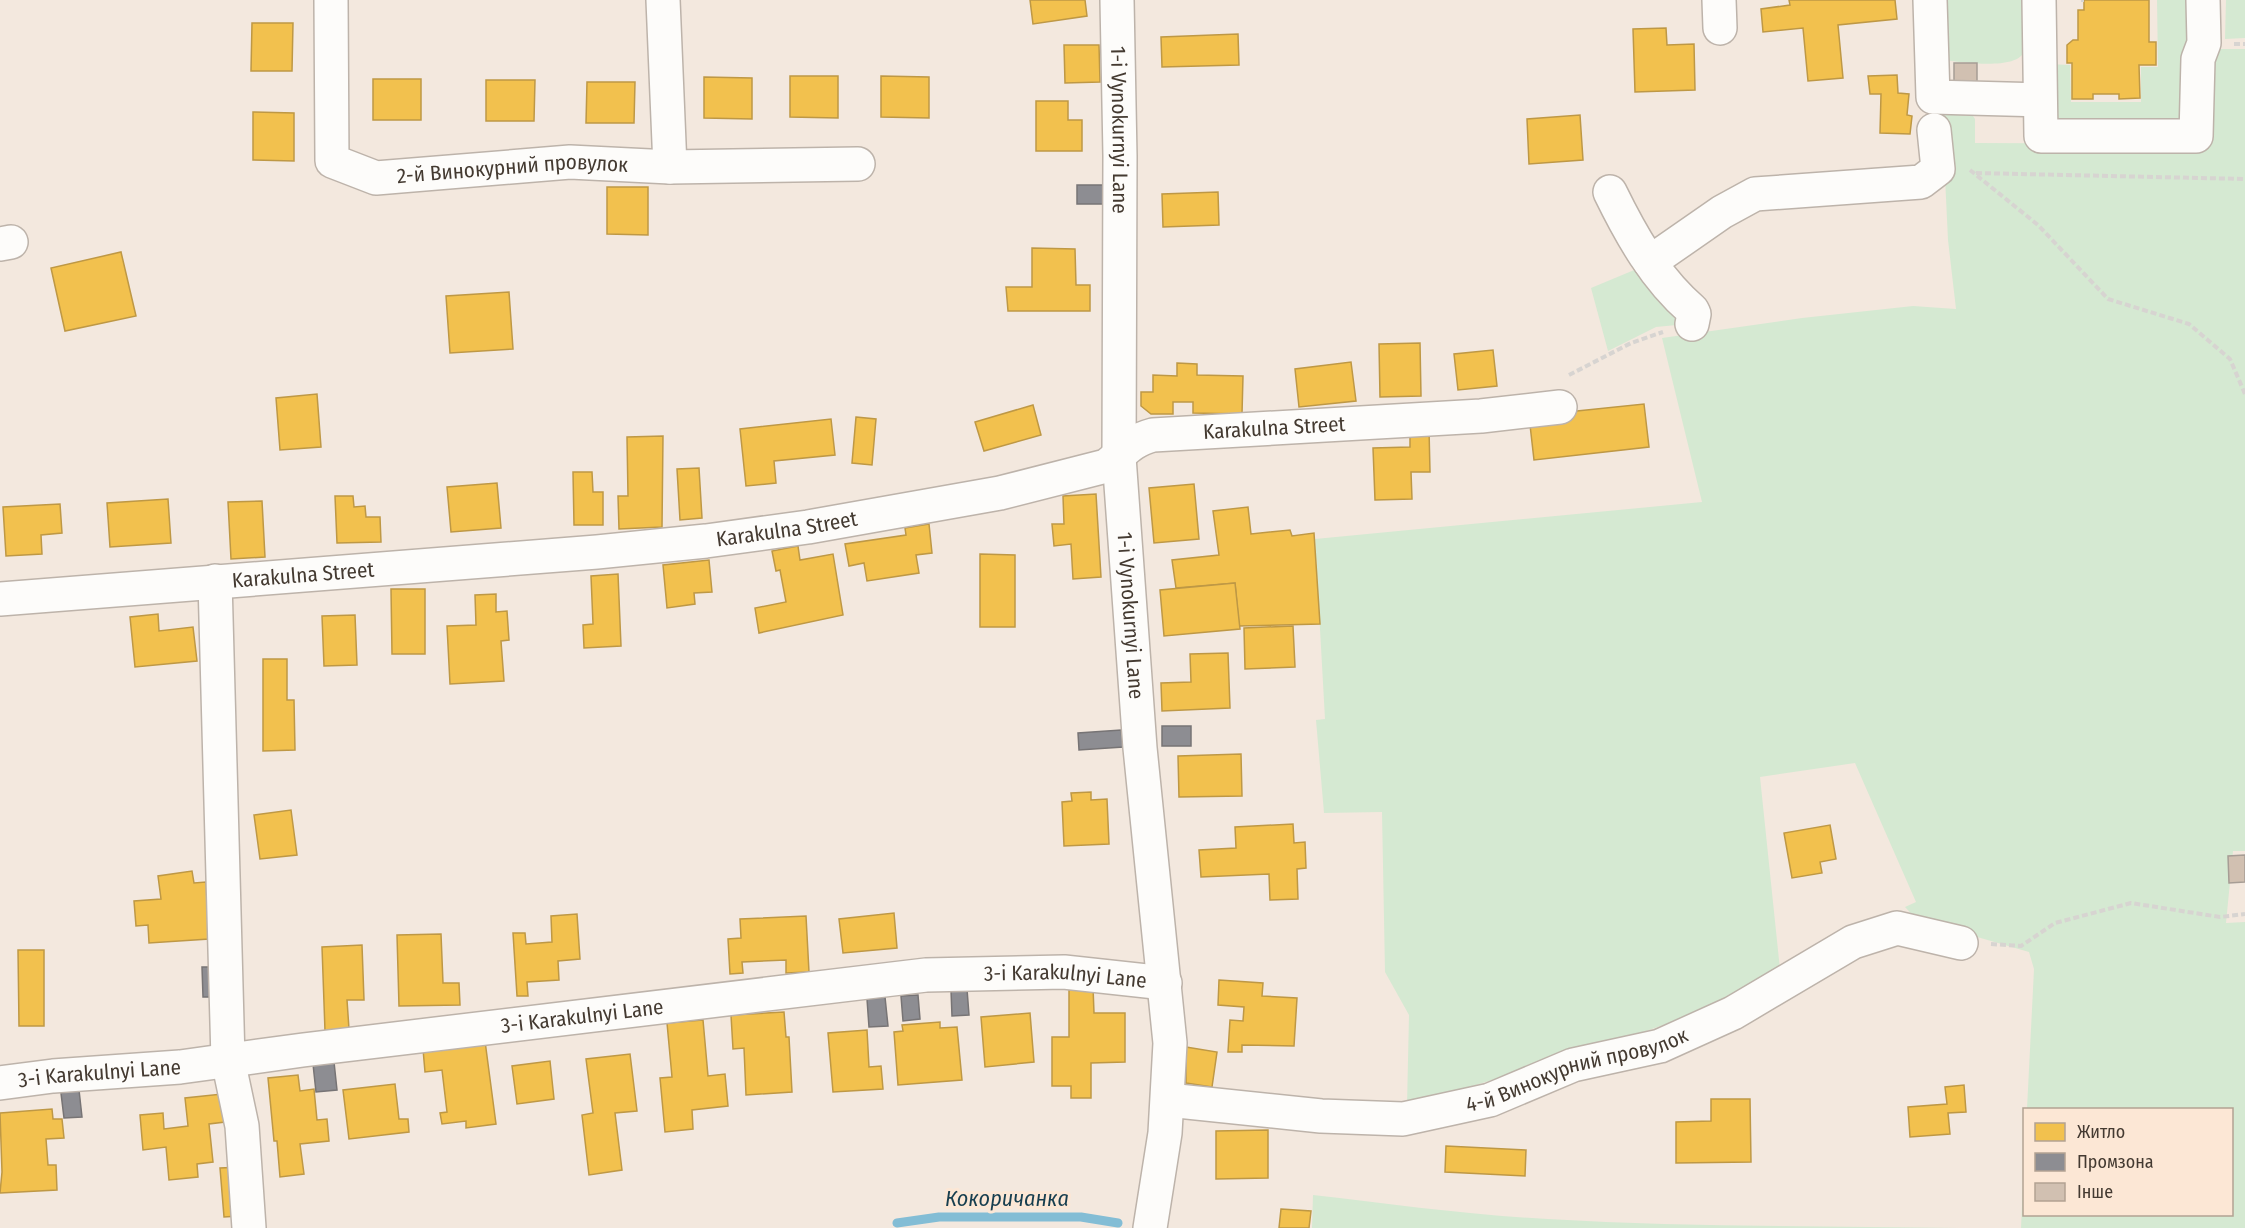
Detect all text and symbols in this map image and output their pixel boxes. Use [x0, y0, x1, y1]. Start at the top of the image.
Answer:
street label: 1-i Vynokurnyi Lane [1105, 46, 1133, 214]
street label: 2-й Винокурний провулок [396, 149, 629, 189]
street label: Karakulna Street [1202, 411, 1346, 445]
street label: Karakulna Street [715, 505, 859, 552]
street label: 1-i Vynokurnyi Lane [1111, 531, 1149, 700]
street label: Karakulna Street [231, 557, 375, 594]
street label: 3-i Karakulnyi Lane [984, 959, 1148, 994]
street label: 3-i Karakulnyi Lane [499, 994, 665, 1039]
street label: 4-й Винокурний провулок [1463, 1022, 1692, 1118]
street label: 3-i Karakulnyi Lane [16, 1054, 182, 1093]
legend [2023, 1108, 2233, 1216]
text: Житло [2077, 1121, 2125, 1143]
text: Промзона [2077, 1151, 2154, 1173]
text: Інше [2077, 1181, 2113, 1203]
water label: Кокоричанка [945, 1185, 1069, 1212]

